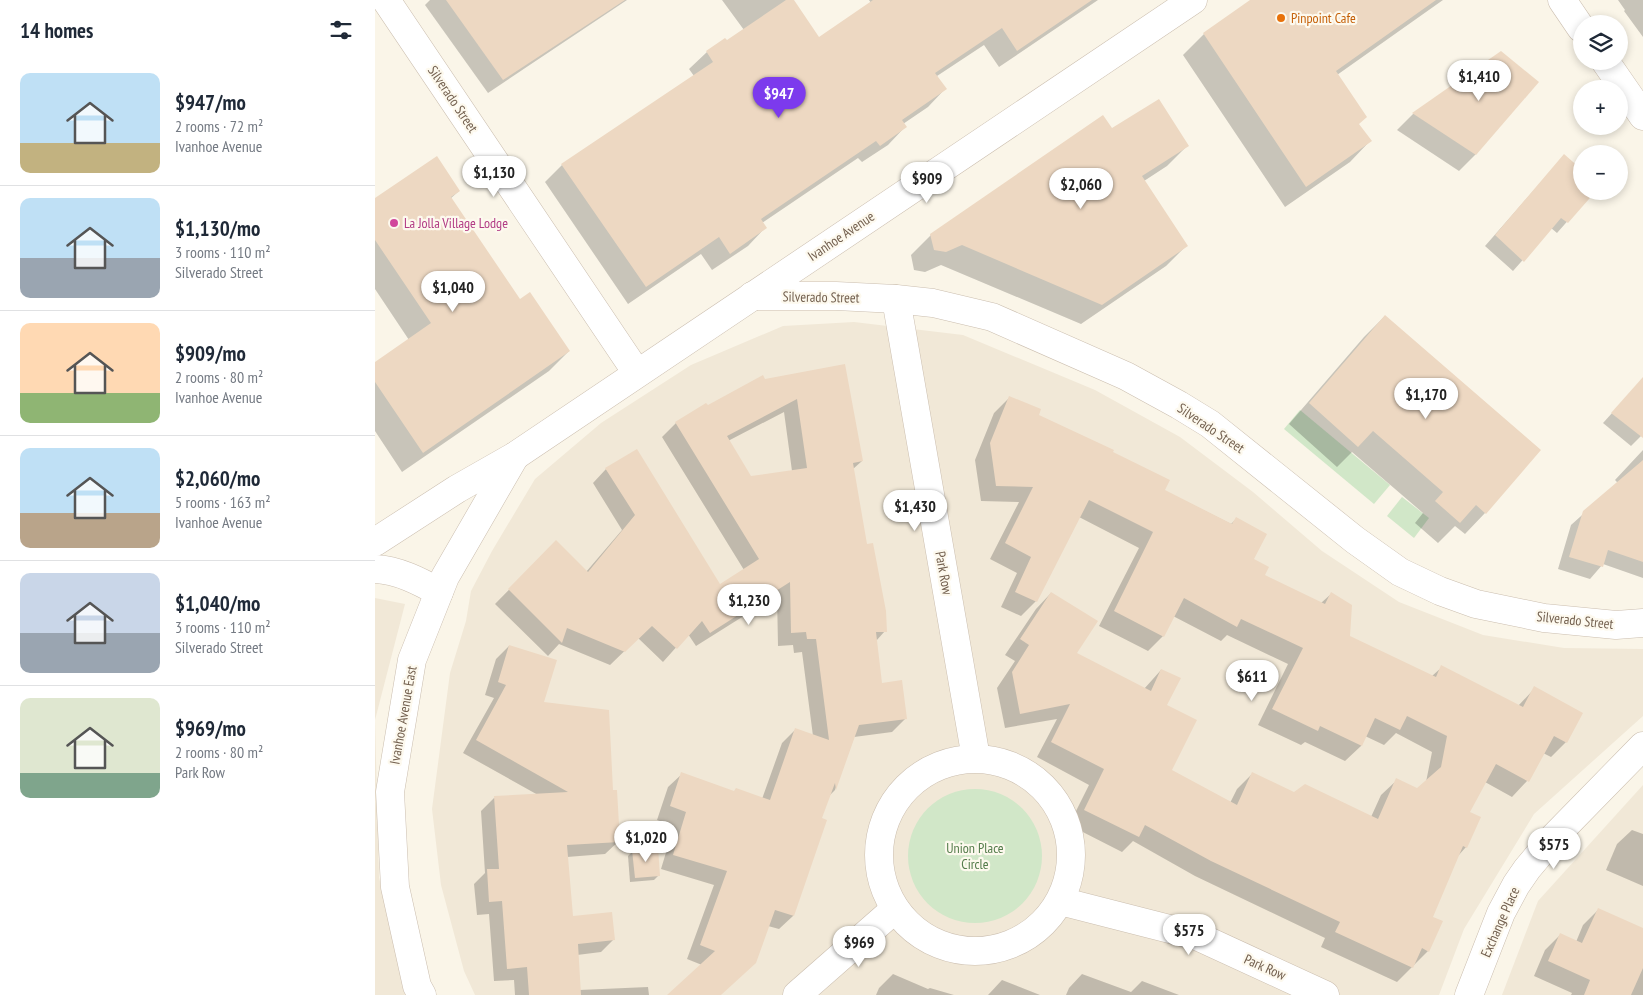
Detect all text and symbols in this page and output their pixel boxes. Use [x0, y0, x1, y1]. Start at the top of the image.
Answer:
place label: Pinpoint Cafe [1291, 9, 1356, 27]
marker: Pinpoint Cafe [1275, 12, 1287, 24]
map controls [1573, 15, 1628, 200]
button: layers [1573, 15, 1628, 70]
icon: filters [327, 16, 355, 44]
text: 14 homes [20, 17, 93, 44]
pin: $1,410 [1438, 59, 1520, 102]
street label: Silverado Street [424, 62, 482, 136]
text: $1,410 [1458, 66, 1500, 86]
pin: $947 [749, 76, 809, 119]
button: + [1573, 80, 1628, 135]
text: $947 [764, 83, 794, 103]
text: $947/mo [175, 89, 246, 116]
icon: home [60, 93, 120, 153]
text: 2 rooms · 72 m² [175, 116, 263, 136]
text: Ivanhoe Avenue [175, 136, 262, 156]
button: − [1573, 145, 1628, 200]
pin: $1,130 [453, 156, 535, 198]
text: $1,130 [473, 162, 515, 182]
pin: $909 [897, 162, 957, 204]
text: $909 [912, 168, 942, 188]
pin: $2,060 [1040, 168, 1122, 210]
text: $2,060 [1060, 174, 1102, 194]
street label: Ivanhoe Avenue [804, 207, 878, 265]
place label: La Jolla Village Lodge [404, 214, 508, 232]
text: $1,130/mo [175, 215, 260, 242]
marker: La Jolla Village Lodge [388, 217, 400, 229]
icon: home [60, 218, 120, 278]
text: 3 rooms · 110 m² [175, 242, 271, 262]
text: Silverado Street [175, 262, 263, 282]
pin: $1,040 [412, 270, 494, 313]
text: $1,040 [432, 277, 474, 297]
street label: Silverado Street [782, 287, 860, 307]
text: $909/mo [175, 340, 246, 367]
icon: home [60, 343, 120, 403]
text: 2 rooms · 80 m² [175, 367, 263, 387]
pin: $1,170 [1385, 378, 1467, 420]
text: $1,170 [1405, 384, 1447, 404]
text: Ivanhoe Avenue [175, 387, 262, 407]
street label: Silverado Street [1174, 399, 1248, 457]
text: $2,060/mo [175, 465, 260, 492]
icon: home [60, 468, 120, 528]
pin: $1,430 [874, 490, 956, 532]
text: 5 rooms · 163 m² [175, 492, 271, 512]
text: $1,430 [894, 496, 936, 516]
text: Ivanhoe Avenue [175, 512, 262, 532]
street label: Park Row [931, 550, 957, 597]
pin: $1,230 [708, 584, 790, 626]
text: $1,040/mo [175, 590, 260, 617]
text: $1,230 [728, 590, 770, 610]
icon: home [60, 593, 120, 653]
street label: Silverado Street [1536, 607, 1614, 633]
text: 3 rooms · 110 m² [175, 617, 271, 637]
text: Silverado Street [175, 637, 263, 657]
pin: $611 [1222, 660, 1282, 702]
street label: Ivanhoe Avenue East [385, 664, 421, 766]
text: $611 [1237, 666, 1267, 686]
text: $969/mo [175, 715, 246, 742]
icon: home [60, 718, 120, 778]
text: 2 rooms · 80 m² [175, 742, 263, 762]
text: Park Row [175, 762, 225, 782]
pin: $1,020 [605, 820, 687, 863]
text: $1,020 [625, 827, 667, 847]
pin: $575 [1524, 828, 1584, 870]
text: $575 [1539, 834, 1569, 854]
park label: Union Place Circle [946, 839, 1004, 873]
street label: Exchange Place [1477, 884, 1524, 960]
pin: $575 [1159, 914, 1219, 956]
text: $575 [1174, 920, 1204, 940]
pin: $969 [829, 926, 889, 968]
text: $969 [844, 932, 874, 952]
street label: Park Row [1241, 950, 1289, 984]

